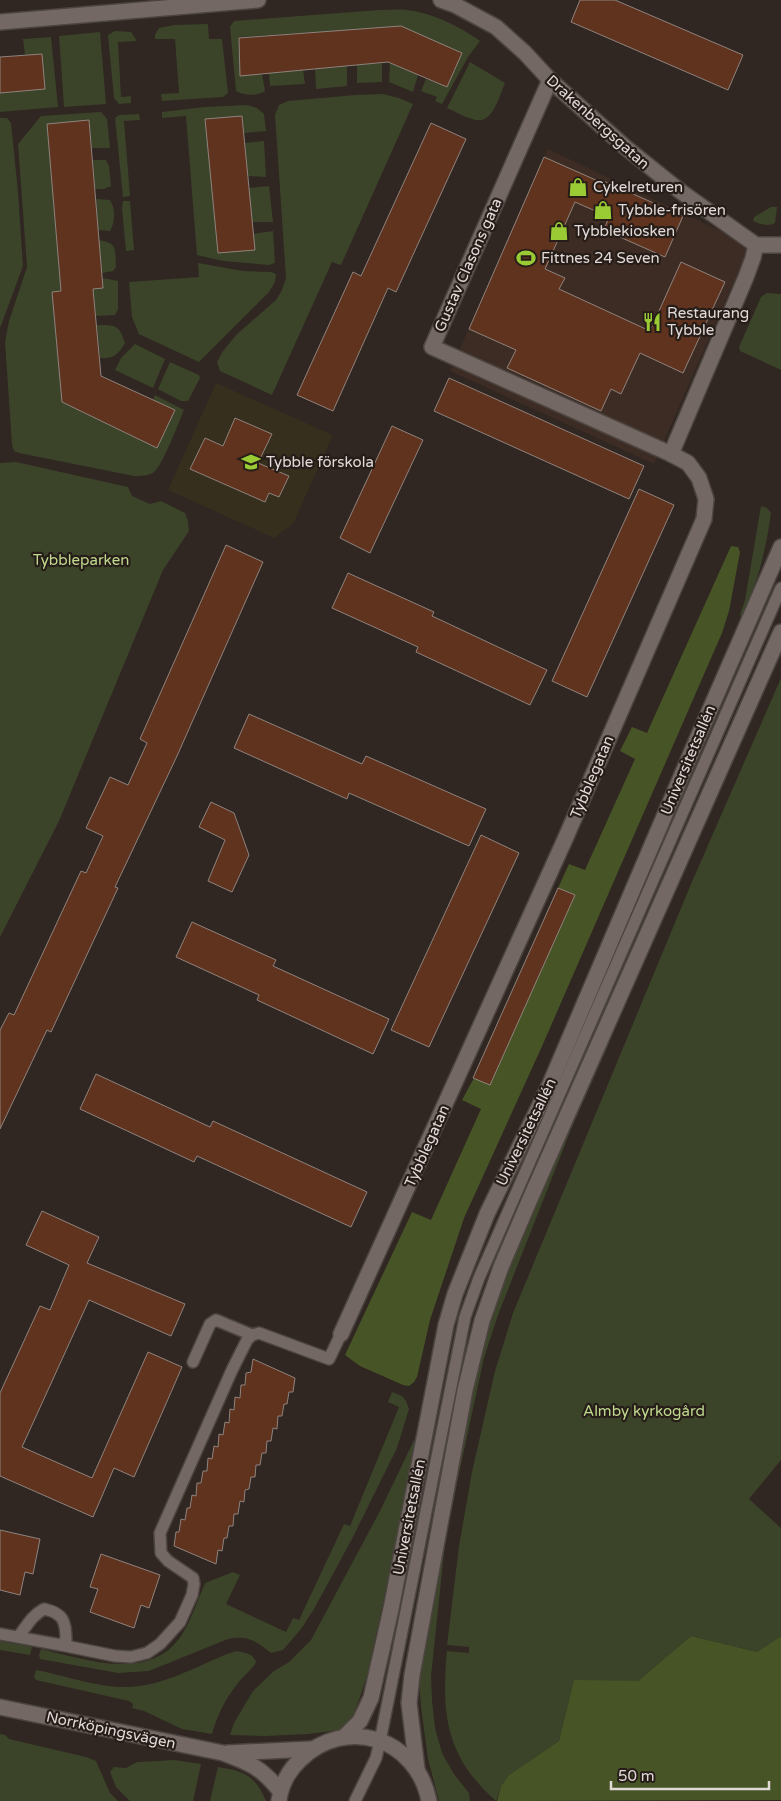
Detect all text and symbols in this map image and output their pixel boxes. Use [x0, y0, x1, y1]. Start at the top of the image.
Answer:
street label: Drakenbergsgatan [543, 71, 653, 173]
shop icon: Cykelreturen [567, 176, 589, 198]
place label: Cykelreturen [593, 178, 683, 196]
street label: Gustav Clasons gata [430, 195, 506, 335]
shop icon: Tybble-frisören [592, 199, 614, 221]
place label: Tybble-frisören [618, 201, 726, 219]
shop icon: Tybblekiosken [548, 220, 570, 242]
place label: Tybblekiosken [574, 222, 675, 240]
sports icon: Fittnes 24 Seven [515, 247, 537, 269]
place label: Fittnes 24 Seven [541, 249, 660, 267]
place label: Restaurang Tybble [667, 304, 749, 339]
restaurant icon: Restaurang Tybble [641, 311, 663, 333]
school or university icon: Tybble förskola [240, 451, 262, 473]
place label: Tybble förskola [266, 453, 374, 471]
park label: Tybbleparken [33, 551, 129, 569]
street label: Universitetsallén [657, 702, 719, 818]
street label: Tybblegatan [566, 733, 618, 821]
street label: Universitetsallén [492, 1075, 560, 1189]
street label: Tybblegatan [401, 1102, 453, 1190]
park label: Almby kyrkogård [583, 1402, 705, 1420]
street label: Universitetsallén [389, 1458, 429, 1576]
street label: Norrköpingsvägen [45, 1707, 177, 1753]
scale bar [611, 1758, 768, 1790]
text: 50 m [618, 1767, 655, 1785]

